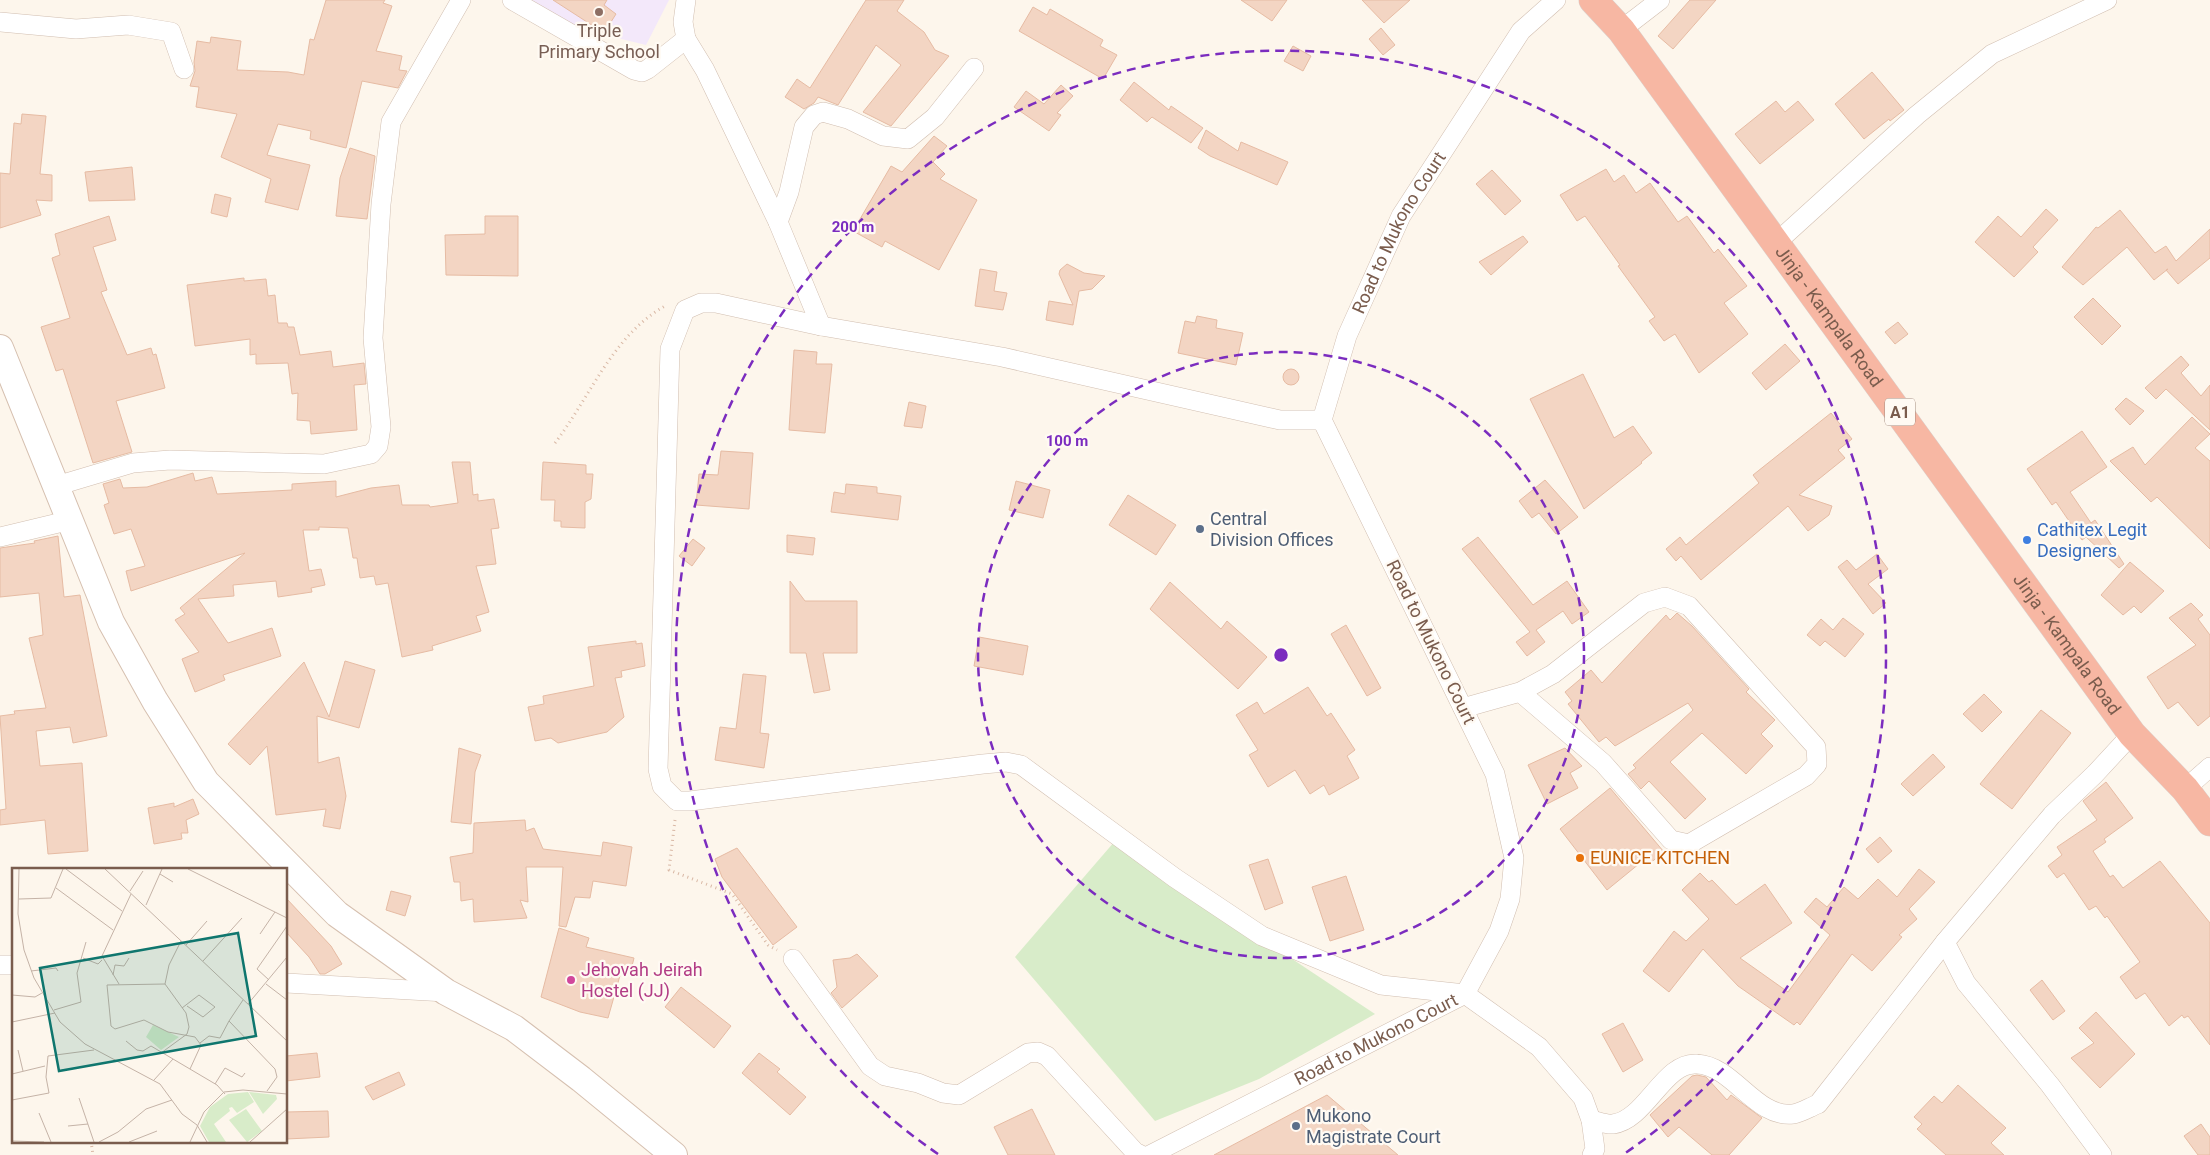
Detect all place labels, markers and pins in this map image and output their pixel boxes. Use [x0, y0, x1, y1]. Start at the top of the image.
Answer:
marker: Triple Primary School [593, 6, 605, 18]
place label: Triple Primary School [538, 20, 660, 62]
place label: Central Division Offices [1210, 508, 1334, 550]
place label: Cathitex Legit Designers [2037, 519, 2147, 561]
marker: Central Division Offices [1194, 523, 1206, 535]
marker: Cathitex Legit Designers [2021, 534, 2033, 546]
centre of rings [1272, 646, 1290, 664]
place label: EUNICE KITCHEN [1590, 847, 1730, 868]
marker: EUNICE KITCHEN [1574, 852, 1586, 864]
place label: Jehovah Jeirah Hostel (JJ) [581, 959, 703, 1002]
marker: Jehovah Jeirah Hostel (JJ) [565, 974, 577, 986]
place label: Mukono Magistrate Court [1306, 1105, 1441, 1147]
marker: Mukono Magistrate Court [1290, 1120, 1302, 1132]

